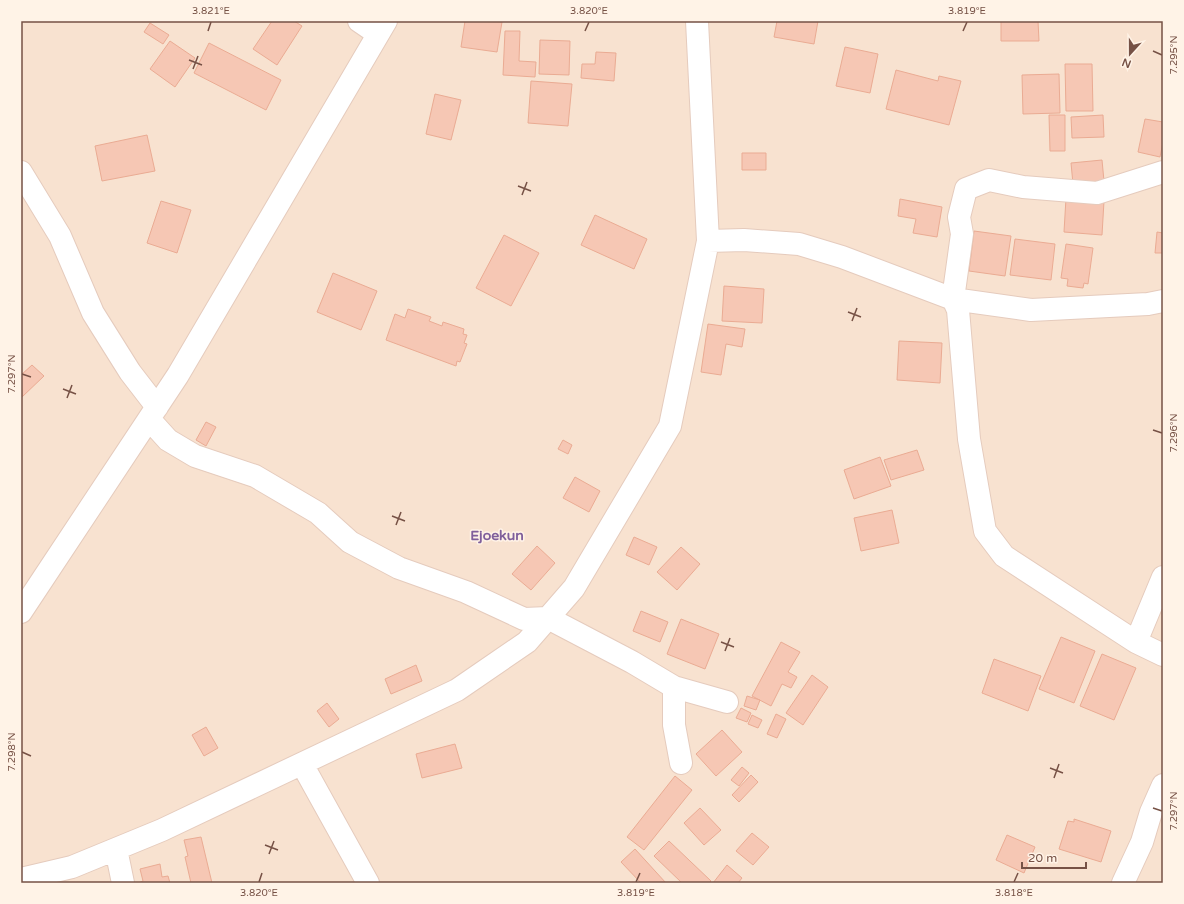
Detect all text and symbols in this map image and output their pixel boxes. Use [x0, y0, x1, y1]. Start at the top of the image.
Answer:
text: 3.821°E [192, 5, 230, 17]
text: 3.820°E [570, 5, 608, 17]
text: 3.819°E [948, 5, 986, 17]
north arrow [1110, 34, 1150, 74]
text: 7.295°N [1168, 36, 1180, 74]
text: N [1120, 55, 1133, 71]
text: 7.297°N [6, 354, 18, 394]
text: 7.296°N [1168, 414, 1180, 452]
district label: Ejoekun [470, 527, 524, 544]
text: 7.298°N [6, 732, 18, 772]
text: 7.297°N [1168, 791, 1180, 831]
scale bar [1022, 844, 1086, 870]
text: 20 m [1028, 851, 1057, 865]
text: 3.820°E [240, 887, 278, 899]
text: 3.819°E [617, 887, 655, 899]
text: 3.818°E [995, 887, 1033, 899]

